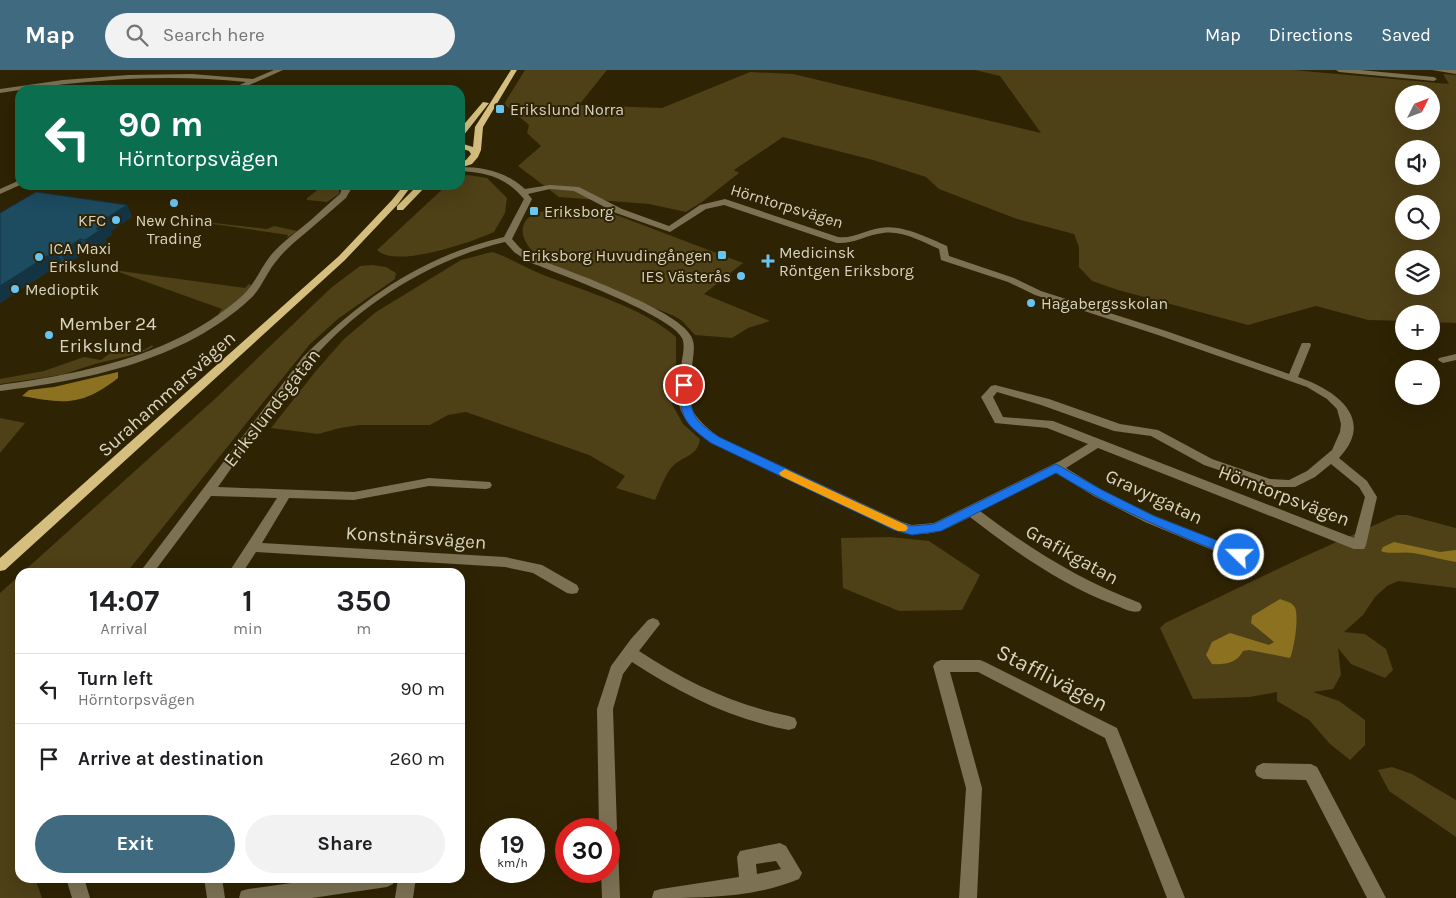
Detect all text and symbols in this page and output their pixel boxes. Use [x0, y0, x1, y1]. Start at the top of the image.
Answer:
search box [105, 13, 455, 58]
text: Map [25, 21, 75, 49]
icon: search [123, 21, 151, 49]
text: Search here [163, 24, 265, 46]
text: Map [1205, 24, 1241, 46]
text: Directions [1269, 24, 1353, 46]
text: Saved [1381, 24, 1431, 46]
north arrow [1395, 85, 1440, 130]
map controls [1395, 85, 1440, 405]
place label: Erikslund Norra [510, 100, 624, 119]
marker: Erikslund Norra [494, 103, 506, 115]
text: 90 m [118, 104, 204, 145]
icon: left [35, 105, 100, 170]
button: sound [1395, 140, 1440, 185]
text: Hörntorpsvägen [118, 146, 279, 172]
street label: Hörntorpsvägen [728, 180, 846, 232]
button: search [1395, 195, 1440, 240]
marker: New China Trading [168, 197, 180, 209]
place label: Eriksborg [544, 202, 614, 221]
marker: Eriksborg [528, 205, 540, 217]
place label: KFC [78, 211, 106, 230]
place label: New China Trading [135, 211, 213, 248]
marker: KFC [110, 214, 122, 226]
place label: ICA Maxi Erikslund [49, 239, 119, 276]
place label: Medicinsk Röntgen Eriksborg [779, 243, 914, 280]
place label: Eriksborg Huvudingången [522, 246, 712, 265]
marker: Eriksborg Huvudingången [716, 249, 728, 261]
button: layers [1395, 250, 1440, 295]
marker: ICA Maxi Erikslund [33, 251, 45, 263]
marker: Medicinsk Röntgen Eriksborg [761, 254, 775, 268]
place label: IES Västerås [641, 267, 731, 286]
marker: IES Västerås [735, 270, 747, 282]
place label: Medioptik [25, 280, 99, 299]
marker: Medioptik [9, 283, 21, 295]
place label: Hagabergsskolan [1041, 294, 1168, 313]
marker: Hagabergsskolan [1025, 297, 1037, 309]
button: + [1395, 305, 1440, 350]
place label: Member 24 Erikslund [59, 313, 157, 357]
street label: Surahammarsvägen [94, 327, 240, 461]
marker: Member 24 Erikslund [43, 329, 55, 341]
street label: Erikslundsgatan [219, 345, 325, 471]
button: − [1395, 360, 1440, 405]
pin [663, 364, 705, 406]
icon: arrive [670, 371, 698, 399]
street label: Hörntorpsvägen [1215, 461, 1353, 531]
street label: Gravyrgatan [1102, 465, 1206, 529]
street label: Grafikgatan [1022, 520, 1122, 590]
street label: Konstnärsvägen [345, 522, 487, 554]
position arrow [1212, 528, 1264, 580]
text: 14:07 [89, 583, 159, 619]
text: 1 [242, 583, 253, 619]
text: 350 [336, 583, 391, 619]
text: Arrival [101, 619, 147, 638]
text: min [233, 619, 262, 638]
text: m [356, 619, 371, 638]
street label: Stafflivägen [992, 639, 1112, 717]
text: Turn left [78, 668, 153, 690]
icon: left [35, 675, 63, 703]
text: 90 m [400, 678, 445, 700]
text: Hörntorpsvägen [78, 690, 195, 709]
icon: arrive [35, 745, 63, 773]
text: Arrive at destination [78, 748, 264, 770]
text: 260 m [390, 748, 445, 770]
button: Exit [35, 815, 235, 873]
button: Share [245, 815, 445, 873]
speed limit sign: 30 [555, 818, 620, 883]
text: 19 [500, 830, 525, 859]
text: km/h [497, 856, 528, 870]

